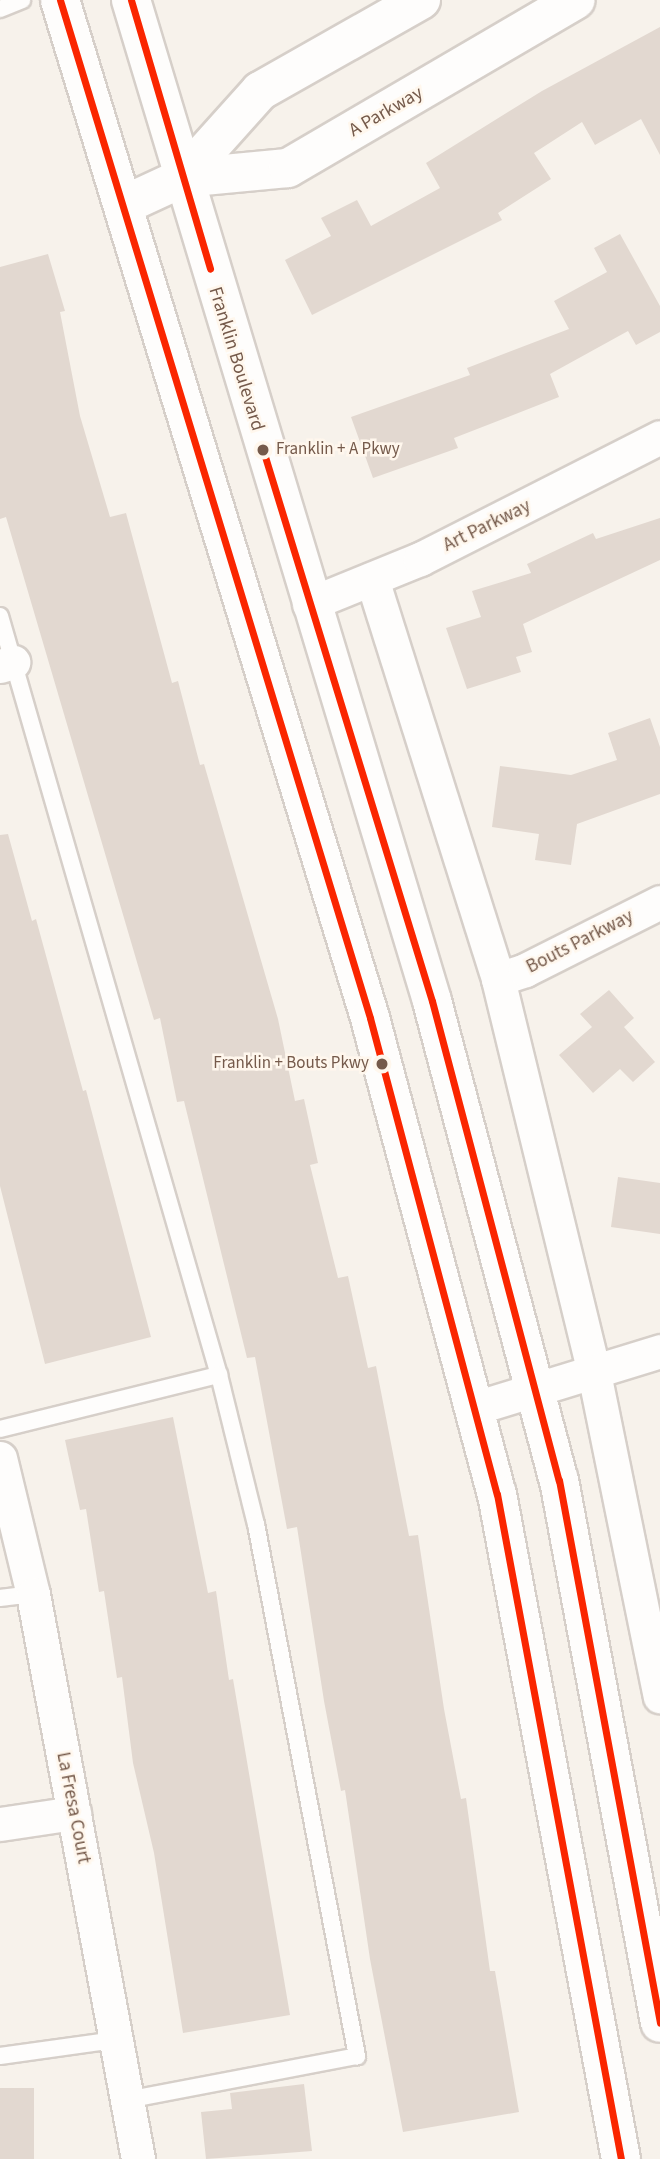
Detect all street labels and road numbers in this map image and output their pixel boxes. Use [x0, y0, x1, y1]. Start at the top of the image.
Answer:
street label: A Parkway [345, 82, 427, 142]
street label: Franklin Boulevard [203, 284, 269, 434]
street label: Art Parkway [440, 495, 534, 557]
street label: Bouts Parkway [523, 905, 637, 979]
street label: La Fresa Court [51, 1750, 95, 1866]

